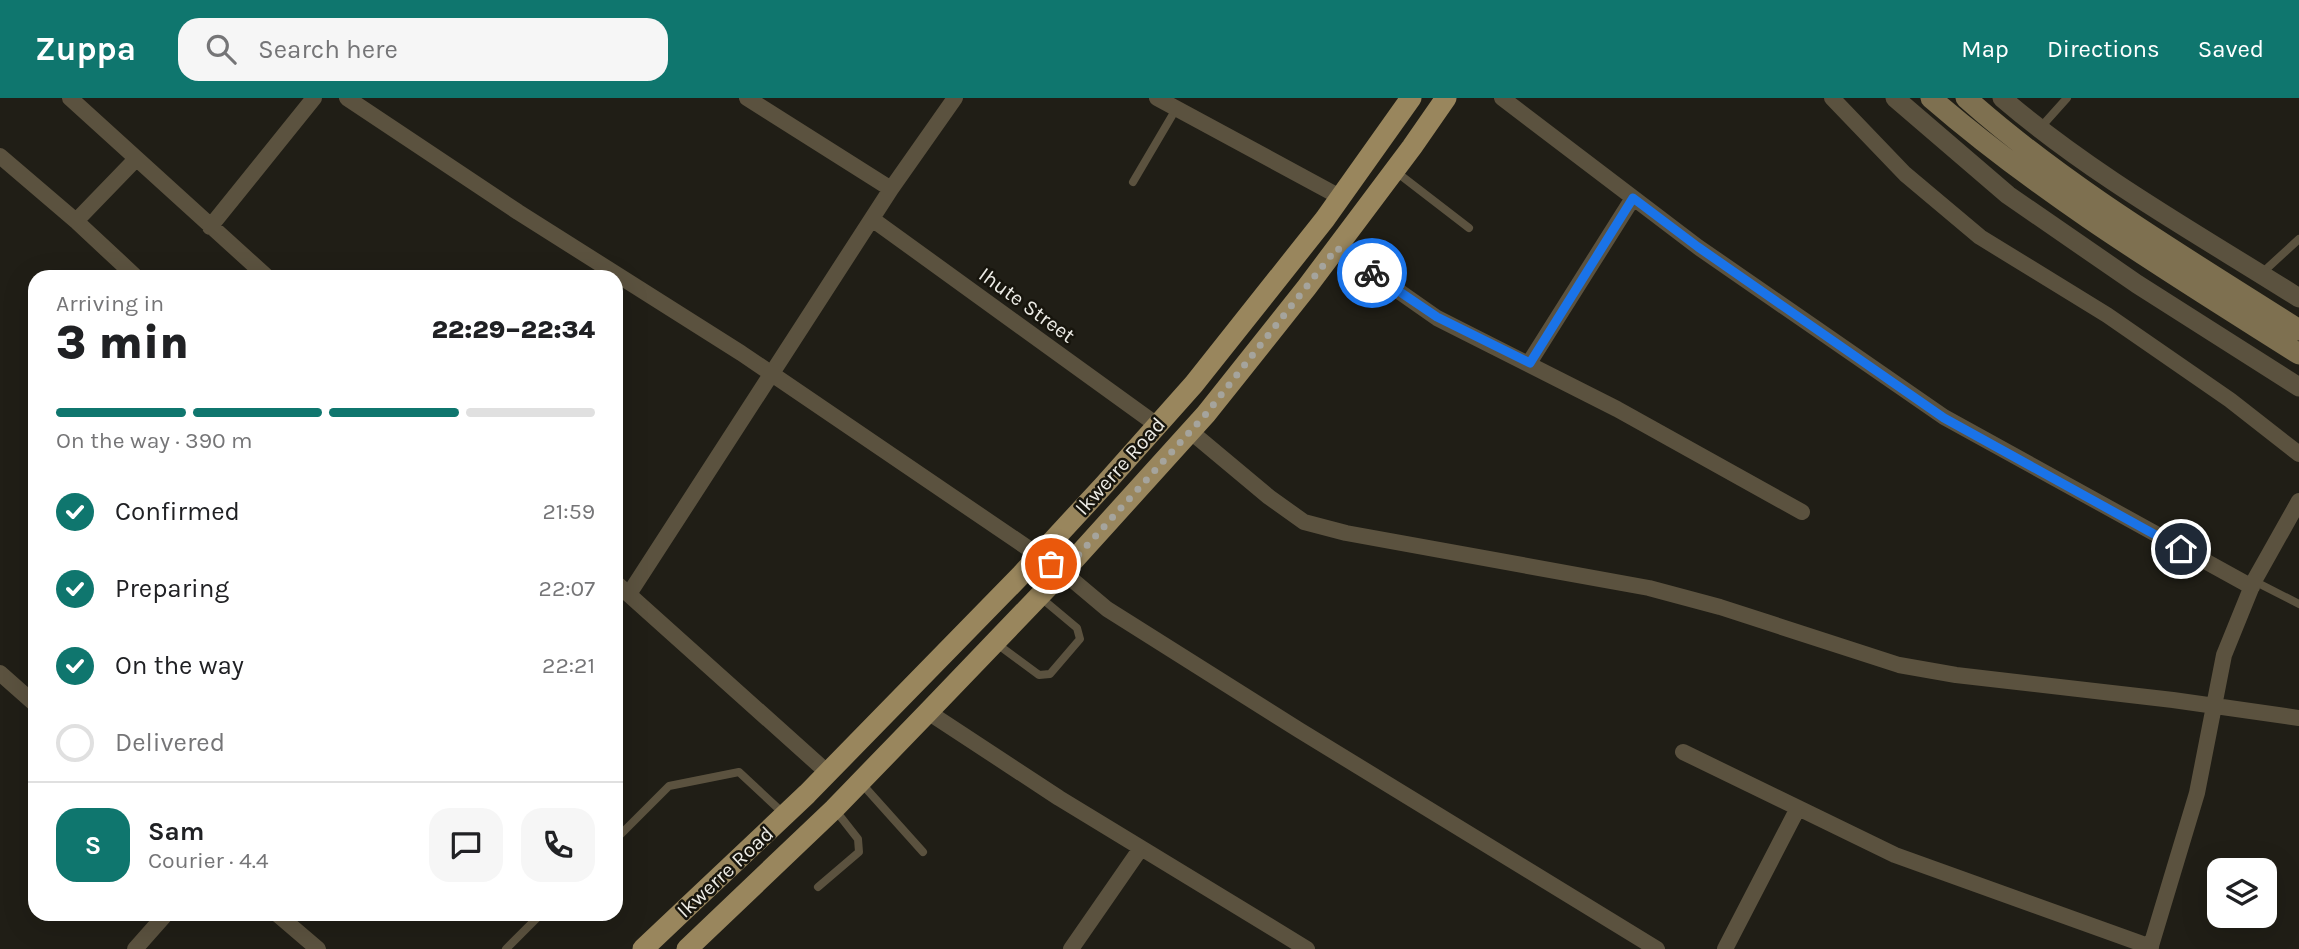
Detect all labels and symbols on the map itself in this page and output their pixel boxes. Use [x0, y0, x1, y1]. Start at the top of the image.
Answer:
courier [1337, 238, 1407, 308]
street label: Ihute Street [974, 262, 1080, 348]
street label: Ikwerre Road [1070, 412, 1170, 520]
pin [2151, 519, 2211, 579]
pin [1021, 534, 1081, 594]
street label: Ikwerre Road [672, 821, 778, 923]

